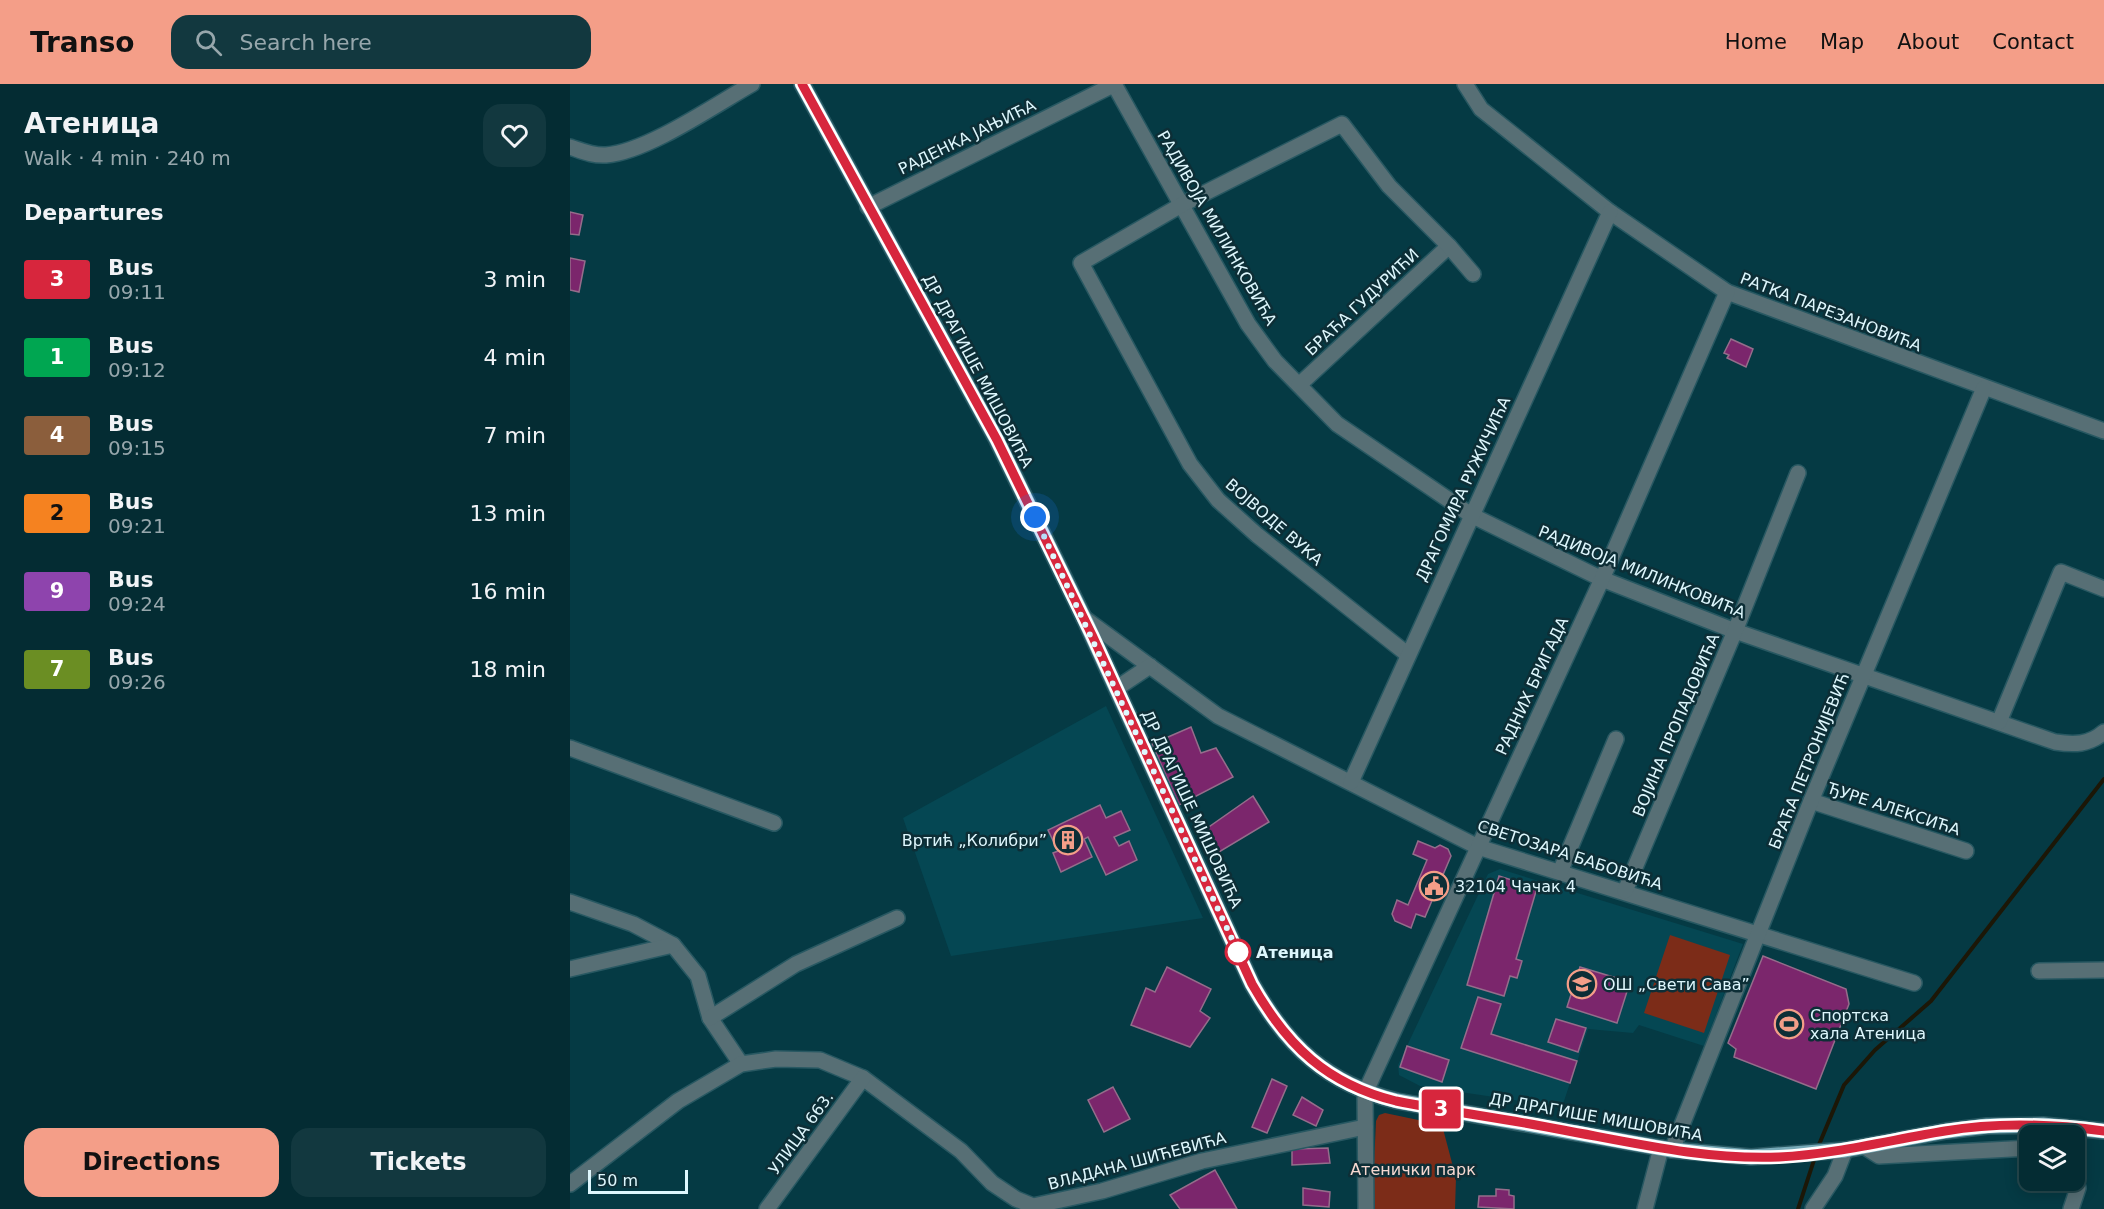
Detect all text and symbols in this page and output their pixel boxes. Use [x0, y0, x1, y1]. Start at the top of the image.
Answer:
search box [171, 15, 591, 69]
text: Transo [30, 26, 135, 59]
icon: search [192, 26, 225, 59]
text: Search here [240, 30, 372, 55]
text: Home [1725, 30, 1787, 54]
text: Map [1820, 30, 1864, 54]
text: About [1897, 30, 1959, 54]
text: Contact [1992, 30, 2074, 54]
street label: РАДЕНКА ЈАЊИЋА [895, 95, 1039, 179]
button: heart [483, 104, 546, 167]
text: Атеница [24, 107, 160, 140]
street label: РАДИВОЈА МИЛИНКОВИЋА [1153, 127, 1281, 329]
text: Walk · 4 min · 240 m [24, 146, 231, 170]
text: Departures [24, 200, 164, 225]
street label: БРАЋА ГУДУРИЋИ [1301, 245, 1423, 359]
text: Bus [108, 255, 154, 280]
text: 3 [50, 267, 64, 291]
text: 3 min [484, 267, 546, 292]
street label: РАТКА ПАРЕЗАНОВИЋА [1738, 269, 1924, 355]
street label: ДР ДРАГИШЕ МИШОВИЋА [919, 271, 1037, 471]
text: 09:11 [108, 280, 166, 304]
text: Bus [108, 333, 154, 358]
text: 1 [50, 345, 64, 369]
text: 4 min [484, 345, 546, 370]
text: 09:12 [108, 358, 166, 382]
street label: ДРАГОМИРА РУЖИЧИЋА [1412, 393, 1514, 585]
text: Bus [108, 411, 154, 436]
text: 4 [50, 423, 64, 447]
text: 7 min [484, 423, 546, 448]
text: 09:15 [108, 436, 166, 460]
street label: ВОЈВОДЕ ВУКА [1222, 475, 1327, 569]
text: Bus [108, 489, 154, 514]
text: 2 [50, 501, 64, 525]
text: 13 min [470, 501, 546, 526]
your location [1020, 502, 1050, 532]
text: 09:21 [108, 514, 166, 538]
street label: РАДИВОЈА МИЛИНКОВИЋА [1536, 522, 1748, 622]
text: Bus [108, 567, 154, 592]
text: 9 [50, 579, 64, 603]
text: 16 min [470, 579, 546, 604]
text: 09:24 [108, 592, 166, 616]
street label: РАДНИХ БРИГАДА [1492, 614, 1572, 758]
street label: ВОЈИНА ПРОПАДОВИЋА [1629, 631, 1723, 819]
text: Bus [108, 645, 154, 670]
text: 7 [50, 657, 64, 681]
text: 18 min [470, 657, 546, 682]
text: 09:26 [108, 670, 166, 694]
street label: БРАЋА ПЕТРОНИЈЕВИЋ [1765, 670, 1853, 852]
street label: ДР ДРАГИШЕ МИШОВИЋА [1138, 707, 1246, 911]
street label: ЂУРЕ АЛЕКСИЋА [1824, 778, 1963, 839]
street label: СВЕТОЗАРА БАБОВИЋА [1475, 816, 1665, 894]
building icon: Вртић „Колибри” [1052, 824, 1084, 856]
place label: Вртић „Колибри” [902, 831, 1047, 850]
public building icon: 32104 Чачак 4 [1418, 870, 1450, 902]
place label: 32104 Чачак 4 [1455, 877, 1576, 896]
marker: Атеница [1225, 939, 1251, 965]
place label: Атеница [1256, 943, 1333, 962]
school or university icon: ОШ „Свети Сава” [1566, 968, 1598, 1000]
place label: ОШ „Свети Сава” [1603, 975, 1750, 994]
place label: Спортска хала Атеница [1810, 1006, 1926, 1043]
sports icon: Спортска хала Атеница [1773, 1008, 1805, 1040]
street label: УЛИЦА 663. [765, 1088, 837, 1178]
street label: ДР ДРАГИШЕ МИШОВИЋА [1488, 1089, 1704, 1145]
line badge: 3 [1422, 1090, 1460, 1128]
text: 3 [1434, 1097, 1448, 1121]
map controls [2019, 1125, 2085, 1191]
button: layers [2019, 1125, 2085, 1191]
button: Directions [24, 1128, 279, 1197]
button: Tickets [291, 1128, 546, 1197]
street label: ВЛАДАНА ШИЋЕВИЋА [1046, 1128, 1228, 1194]
park label: Атенички парк [1350, 1160, 1476, 1179]
scale bar [588, 1167, 688, 1194]
text: 50 m [597, 1171, 638, 1190]

